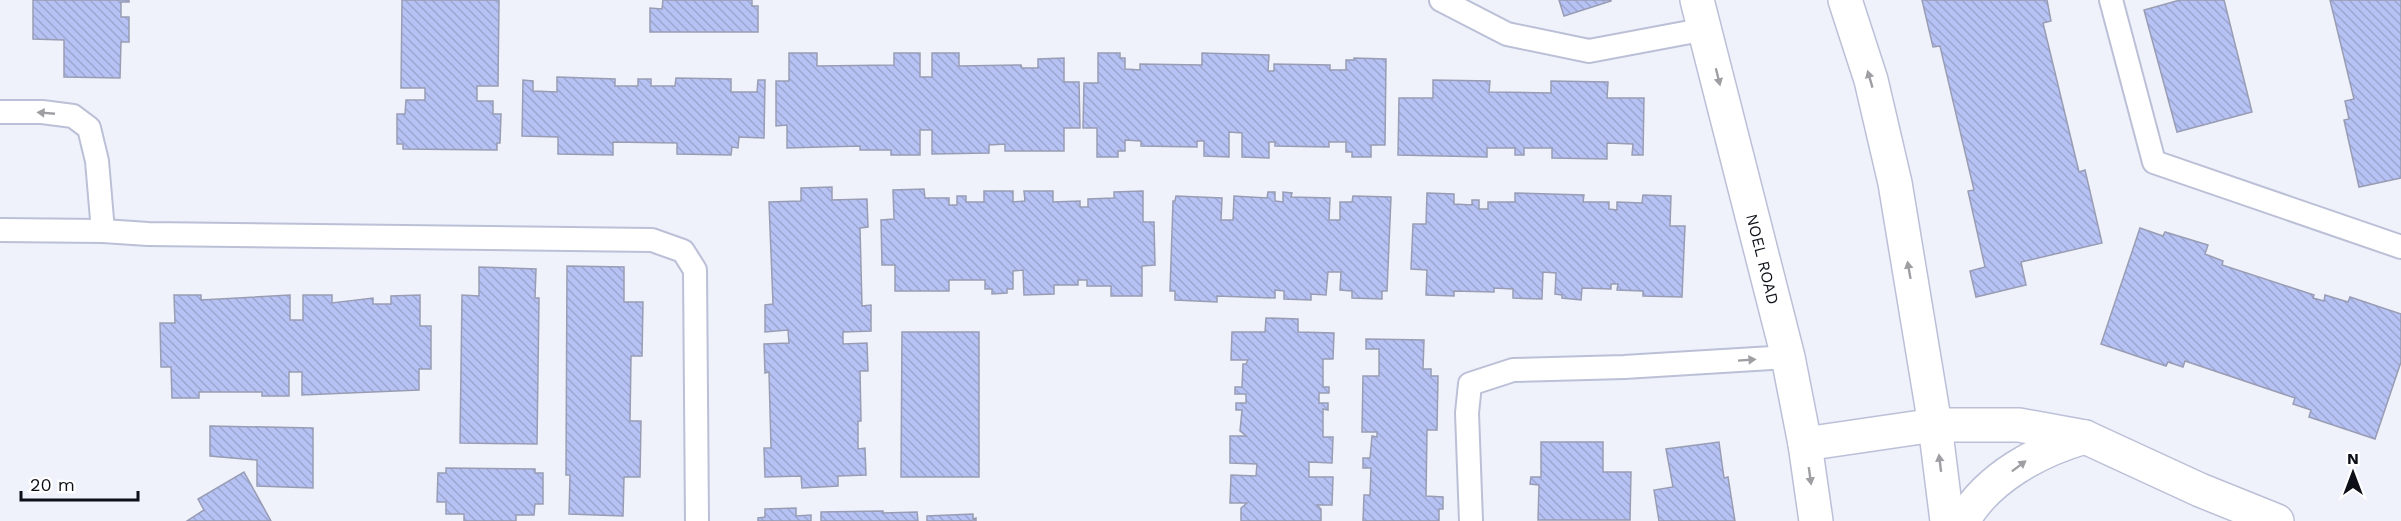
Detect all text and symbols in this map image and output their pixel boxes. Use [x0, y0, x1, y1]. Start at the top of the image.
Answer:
one-way arrow [1713, 67, 1723, 86]
one-way arrow [1865, 70, 1875, 89]
one-way arrow [37, 108, 56, 118]
street label: NOEL ROAD [1742, 212, 1783, 306]
one-way arrow [1905, 261, 1914, 280]
one-way arrow [1737, 355, 1756, 364]
north arrow [2323, 443, 2383, 503]
text: N [2347, 449, 2359, 468]
one-way arrow [1935, 453, 1945, 472]
one-way arrow [2012, 460, 2027, 472]
scale bar [21, 464, 138, 502]
one-way arrow [1805, 467, 1814, 486]
text: 20 m [30, 474, 75, 495]

